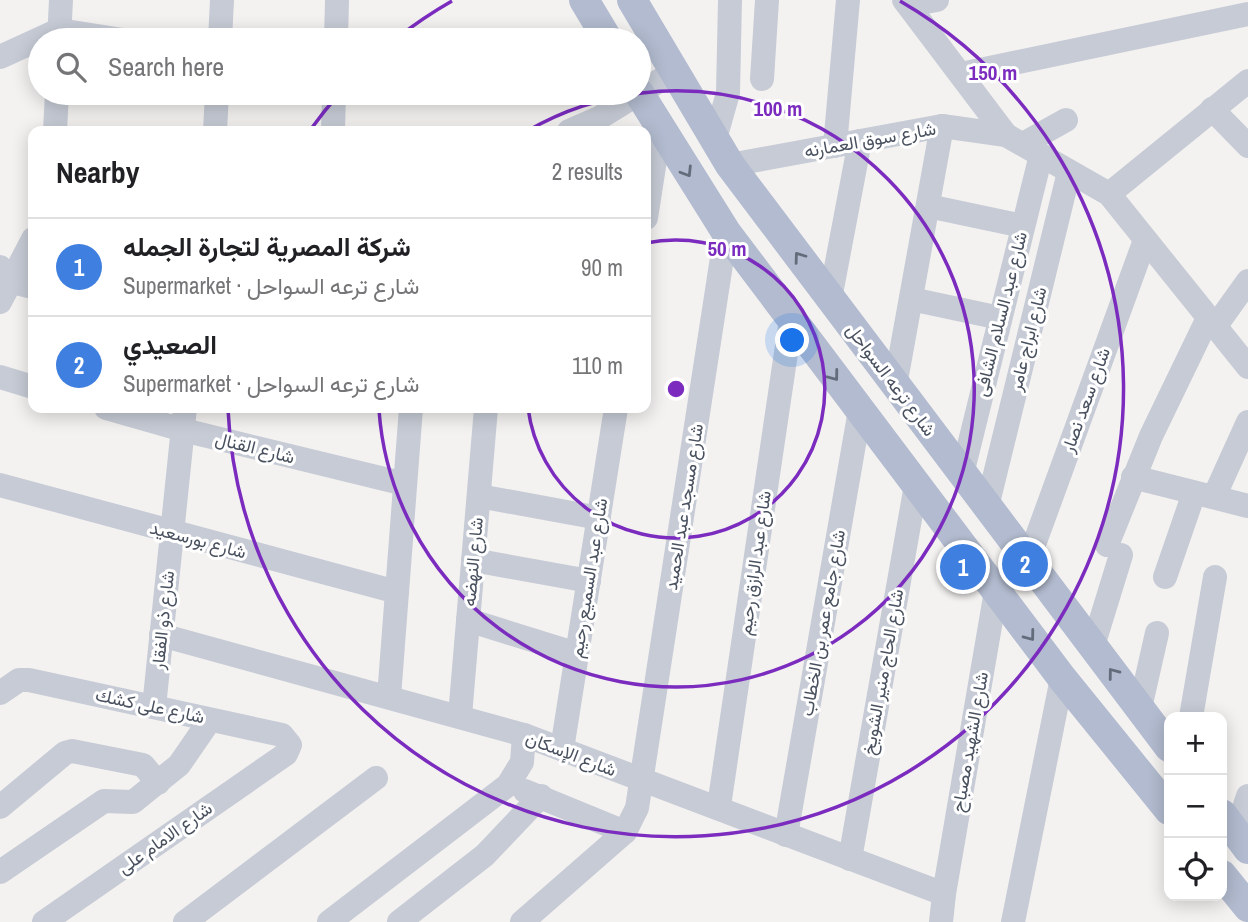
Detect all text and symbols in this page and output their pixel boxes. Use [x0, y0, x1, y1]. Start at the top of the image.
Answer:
search box [28, 28, 651, 105]
icon: search [52, 48, 90, 86]
text: Search here [108, 49, 224, 84]
text: 150 m [969, 58, 1017, 87]
text: 100 m [754, 94, 802, 123]
street label: شارع سوق العمارنه [802, 116, 938, 163]
text: Nearby [56, 152, 139, 192]
text: 2 results [552, 156, 623, 187]
one-way arrow [679, 164, 692, 177]
text: شركة المصرية لتجارة الجمله [123, 229, 411, 264]
street label: شارع عبد السلام الشافى [968, 229, 1033, 399]
text: 50 m [707, 234, 747, 263]
text: 1 [74, 252, 84, 283]
text: 90 m [581, 252, 623, 283]
one-way arrow [794, 253, 807, 265]
text: Supermarket · شارع ترعه السواحل [123, 270, 419, 301]
street label: شارع ابراج عامر [1002, 284, 1053, 395]
street label: شارع ترعه السواحل [841, 318, 942, 441]
your location [775, 323, 809, 357]
text: الصعيدي [123, 327, 217, 362]
street label: شارع سعد نصار [1055, 344, 1116, 457]
text: 2 [74, 350, 84, 381]
text: 110 m [572, 350, 623, 381]
text: Supermarket · شارع ترعه السواحل [123, 368, 419, 399]
one-way arrow [826, 368, 838, 381]
centre of rings [664, 377, 688, 401]
street label: شارع مسجد عبد الحميد [658, 422, 709, 592]
street label: شارع القنال [213, 426, 297, 469]
street label: شارع عبد الرازق رحيم [732, 489, 777, 637]
street label: شارع عبد السميع رحيم [564, 496, 613, 660]
street label: شارع بورسعيد [147, 515, 249, 564]
street label: شارع النهضه [456, 516, 489, 608]
street label: شارع جامع عمر بن الخطاب [794, 528, 851, 718]
pin: 2 [1002, 538, 1048, 590]
pin: 1 [940, 541, 986, 593]
street label: شارع ذو الفقار [145, 569, 180, 672]
street label: شارع الحاج منير الشويخ [856, 587, 909, 757]
one-way arrow [1022, 628, 1035, 641]
one-way arrow [1109, 668, 1122, 681]
street label: شارع الشهيد مصباح [945, 670, 994, 814]
street label: شارع على كشك [93, 682, 207, 729]
map controls [1164, 712, 1227, 901]
button: + [1164, 712, 1227, 775]
street label: شارع الإسكان [522, 725, 620, 782]
button: − [1164, 775, 1227, 838]
street label: شارع الامام على [112, 796, 217, 880]
button: locate [1164, 838, 1227, 901]

